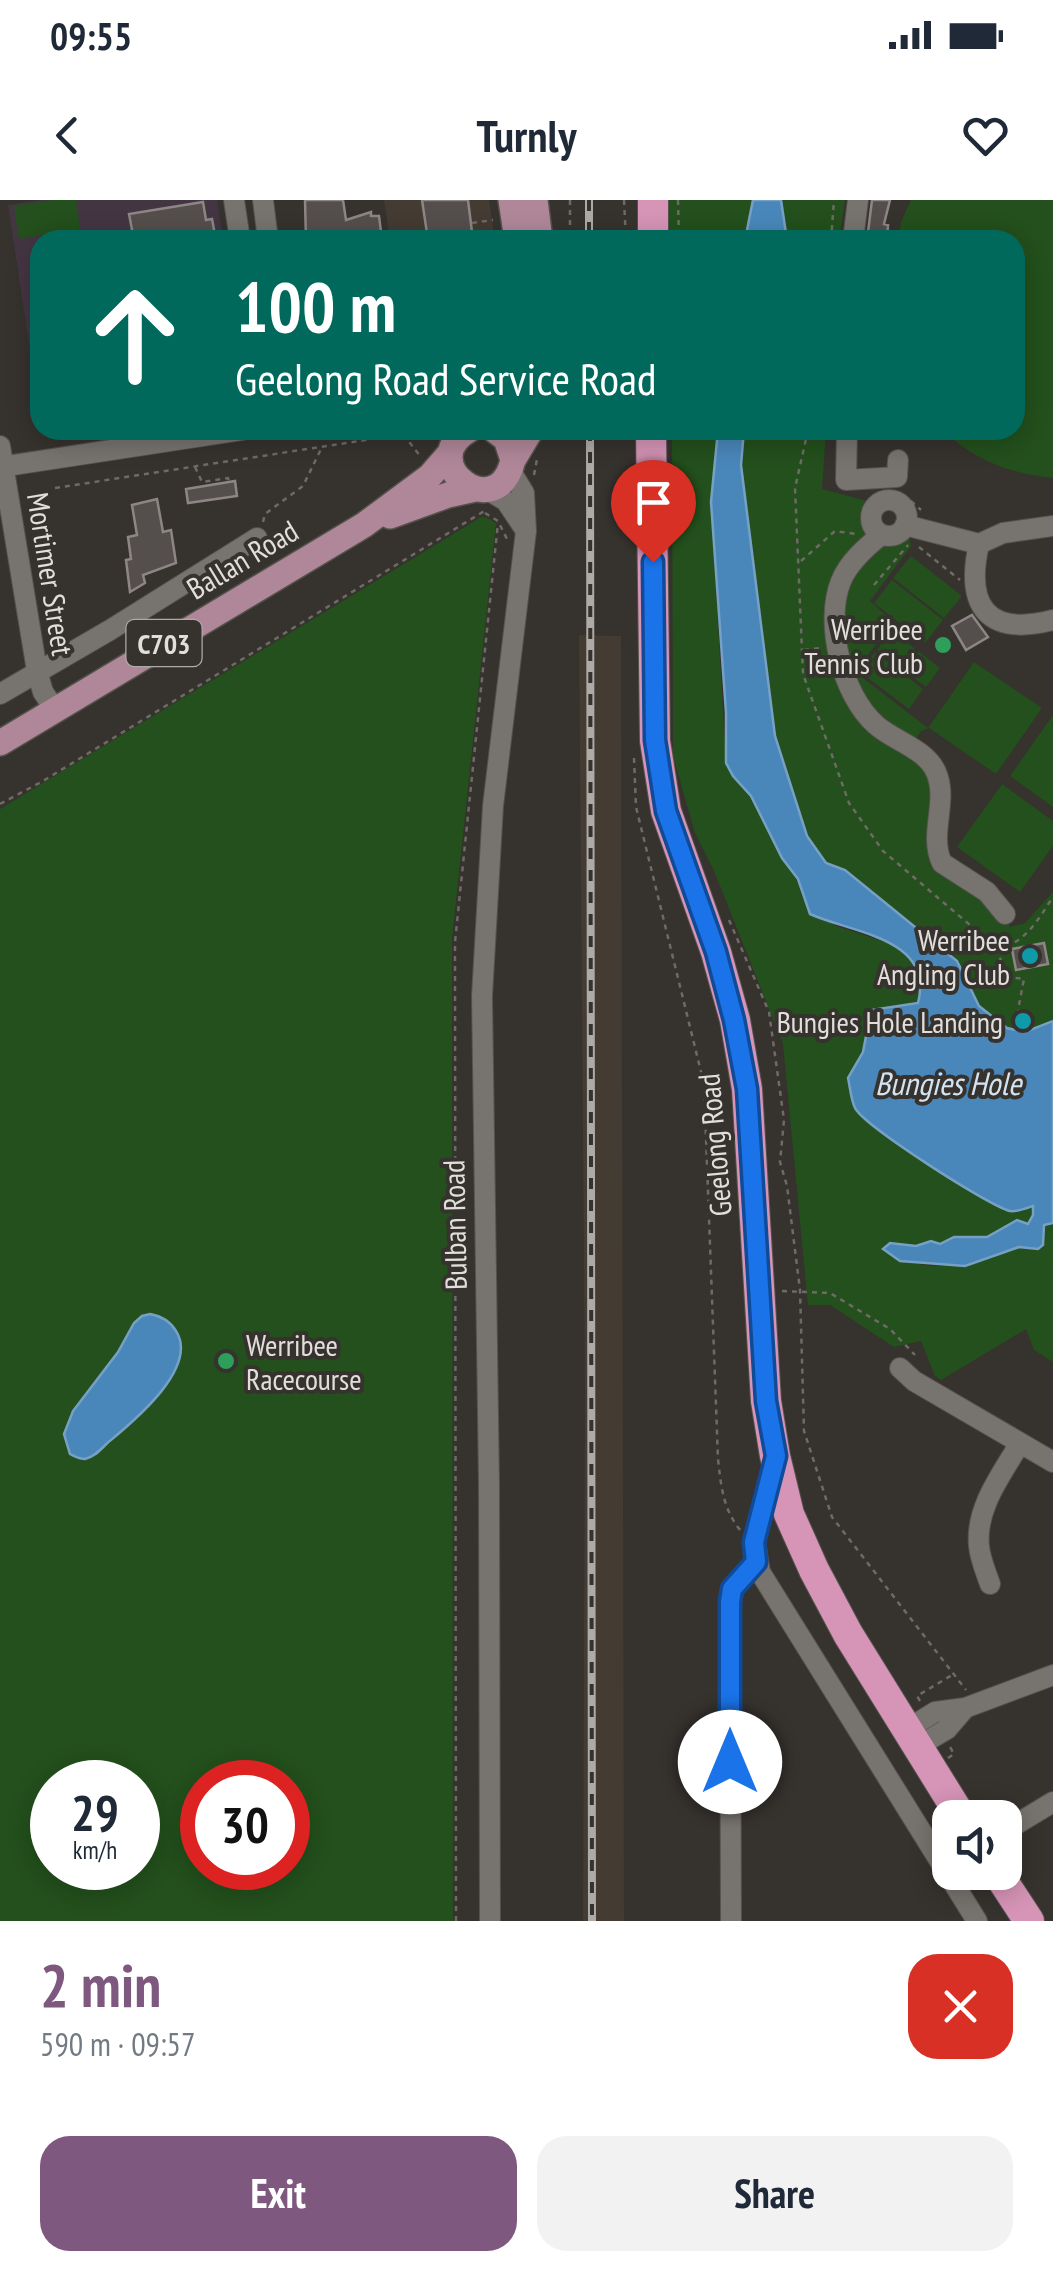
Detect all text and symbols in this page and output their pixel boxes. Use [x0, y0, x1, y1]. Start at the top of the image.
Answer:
text: 09:55 [50, 11, 132, 60]
text: Turnly [477, 106, 576, 164]
icon: back [40, 108, 95, 163]
icon: heart [958, 108, 1013, 163]
text: 100 m [235, 261, 396, 351]
icon: ahead [70, 270, 200, 400]
text: Geelong Road Service Road [235, 349, 656, 407]
pin [611, 460, 696, 563]
icon: arrive [626, 475, 681, 530]
street label: Mortimer Street [19, 490, 83, 659]
street label: Ballan Road [179, 511, 305, 607]
place label: Werribee Tennis Club [804, 609, 923, 682]
road number: C703 [126, 620, 202, 666]
marker: Werribee Tennis Club [932, 634, 954, 656]
place label: Werribee Angling Club [877, 920, 1010, 993]
marker: Werribee Angling Club [1019, 945, 1041, 967]
place label: Bungies Hole Landing [777, 1002, 1003, 1041]
marker: Bungies Hole Landing [1012, 1010, 1034, 1032]
water label: Bungies Hole [875, 1062, 1023, 1104]
street label: Geelong Road [688, 1072, 740, 1218]
street label: Bulban Road [433, 1160, 475, 1290]
place label: Werribee Racecourse [246, 1325, 362, 1398]
marker: Werribee Racecourse [215, 1350, 237, 1372]
position arrow [678, 1710, 782, 1814]
speed limit sign: 30 [180, 1760, 310, 1890]
text: 29 [71, 1780, 119, 1845]
map controls [932, 1800, 1022, 1890]
button: sound [932, 1800, 1022, 1890]
text: km/h [73, 1834, 117, 1866]
text: 2 min [40, 1946, 161, 2024]
button: close [908, 1954, 1013, 2059]
text: 590 m · 09:57 [40, 2023, 195, 2065]
button: Exit [40, 2136, 517, 2251]
button: Share [537, 2136, 1013, 2251]

